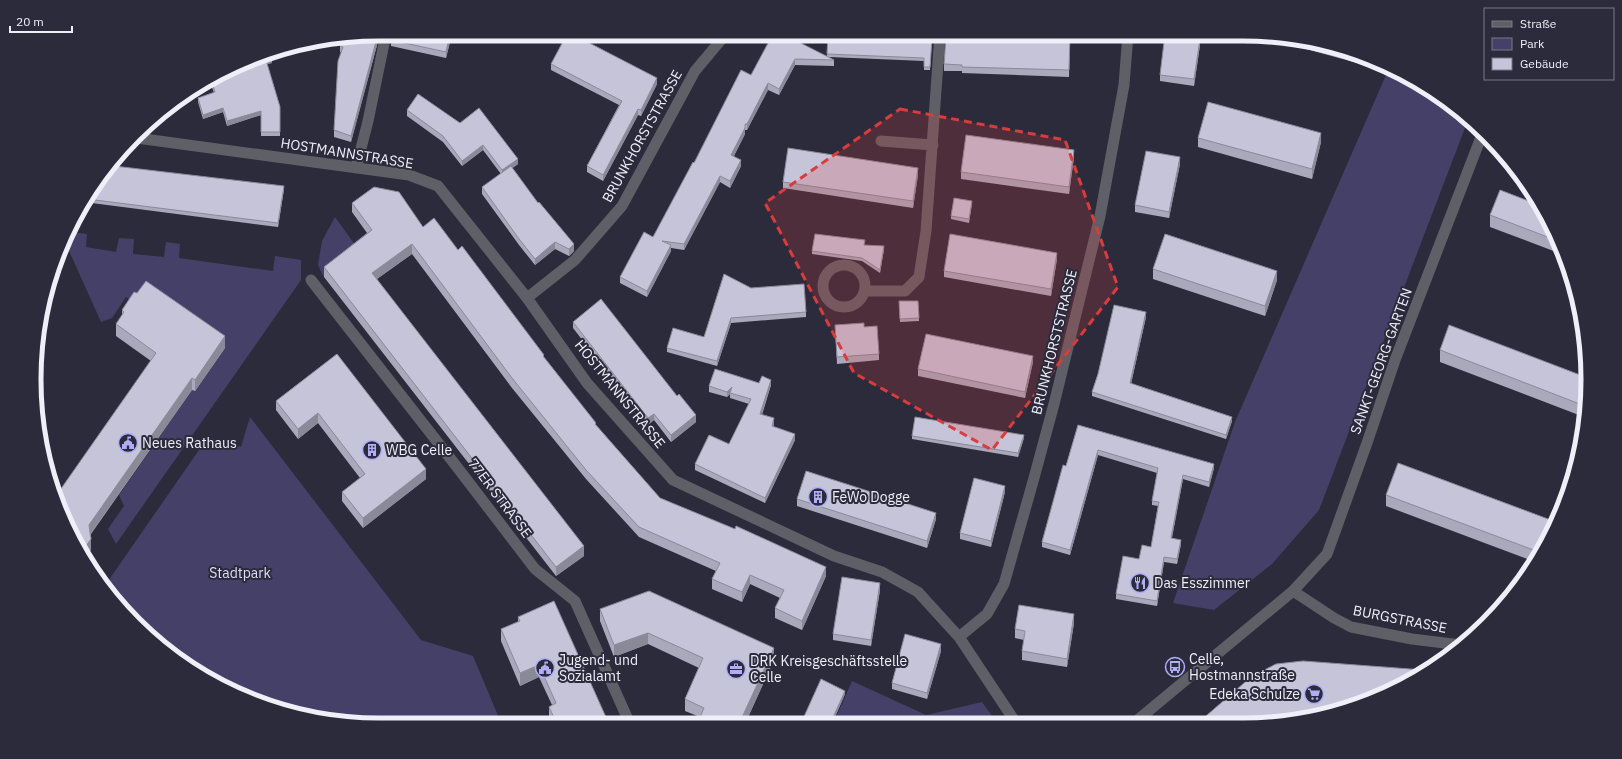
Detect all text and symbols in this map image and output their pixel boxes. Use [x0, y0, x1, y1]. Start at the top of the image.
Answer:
scale bar [10, 8, 72, 34]
legend [1484, 8, 1614, 80]
text: 20 m [16, 14, 44, 29]
text: Straße [1520, 16, 1557, 31]
text: Park [1520, 36, 1545, 51]
text: Gebäude [1520, 56, 1569, 71]
street label: BRUNKHORSTSTRASSE [598, 66, 686, 206]
street label: HOSTMANNSTRASSE [279, 134, 415, 172]
street label: BRUNKHORSTSTRASSE [1027, 268, 1081, 416]
street label: SANKT-GEORG-GARTEN [1346, 285, 1416, 437]
street label: HOSTMANNSTRASSE [571, 336, 669, 452]
public building icon: Neues Rathaus [117, 432, 139, 454]
place label: Neues Rathaus [142, 434, 237, 452]
building icon: WBG Celle [361, 439, 383, 461]
place label: WBG Celle [386, 441, 453, 459]
street label: 77ER STRASSE [464, 454, 536, 542]
building icon: FeWo Dogge [807, 486, 829, 508]
place label: FeWo Dogge [832, 488, 910, 506]
park label: Stadtpark [209, 564, 271, 582]
restaurant icon: Das Esszimmer [1129, 572, 1151, 594]
place label: Das Esszimmer [1154, 574, 1250, 592]
street label: BURGSTRASSE [1351, 601, 1449, 637]
place label: Celle, Hostmannstraße [1189, 650, 1295, 684]
place label: Jugend- und Sozialamt [559, 651, 638, 685]
place label: DRK Kreisgeschäftsstelle Celle [750, 652, 907, 686]
bus stop icon: Celle, Hostmannstraße [1164, 656, 1186, 678]
public building icon: Jugend- und Sozialamt [534, 657, 556, 679]
office icon: DRK Kreisgeschäftsstelle Celle [725, 658, 747, 680]
supermarket icon: Edeka Schulze [1303, 683, 1325, 705]
place label: Edeka Schulze [1209, 685, 1300, 703]

